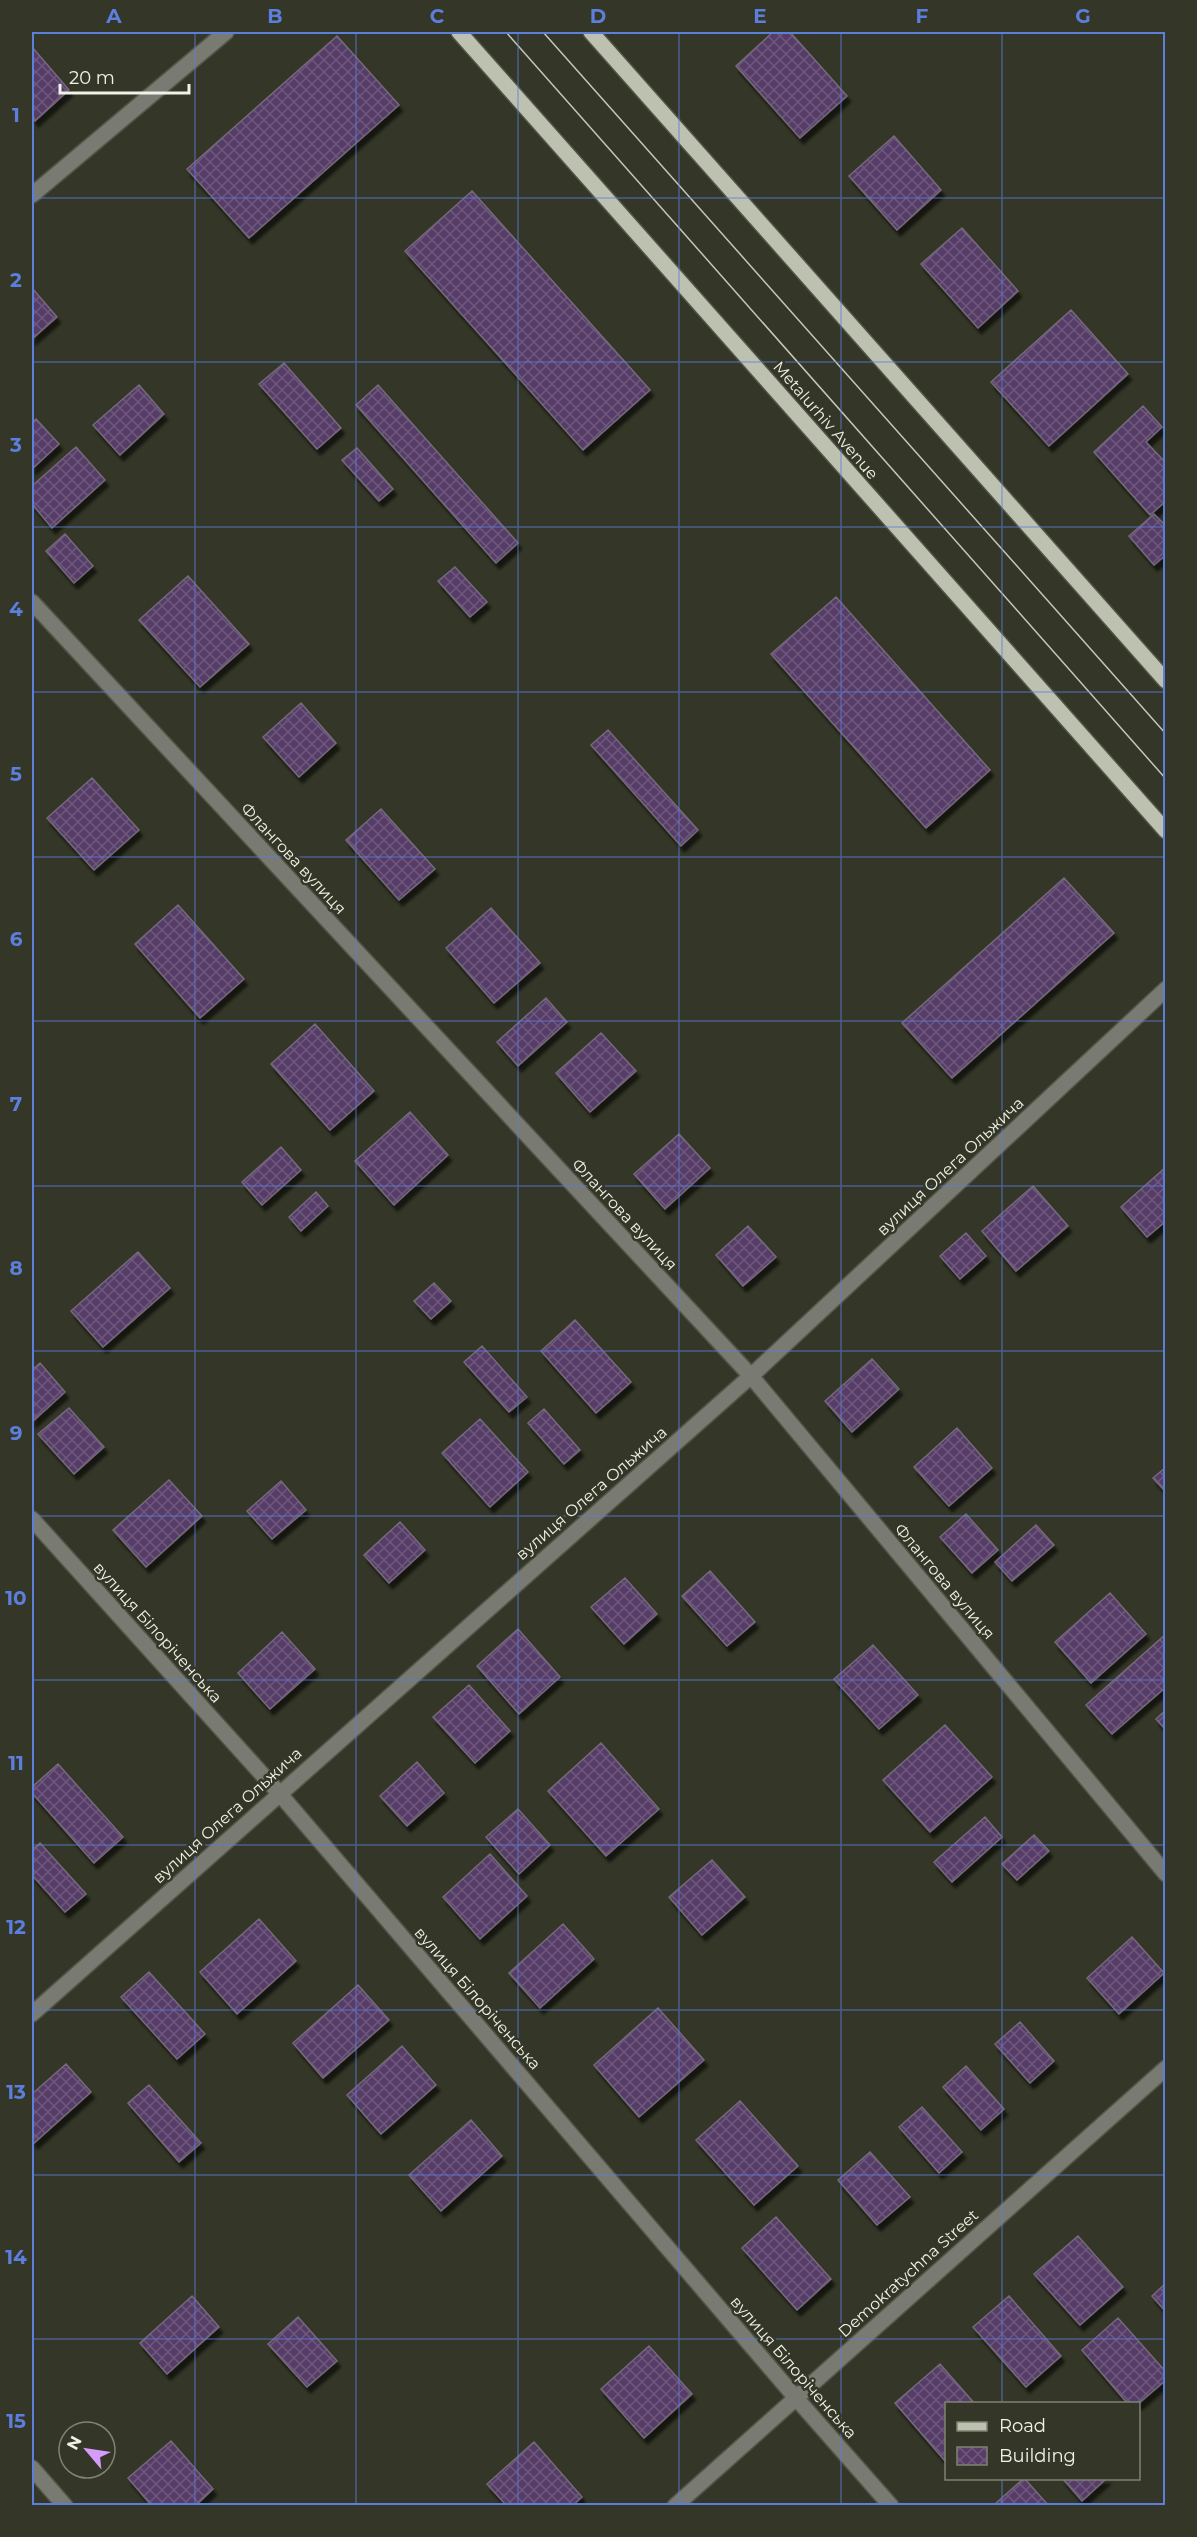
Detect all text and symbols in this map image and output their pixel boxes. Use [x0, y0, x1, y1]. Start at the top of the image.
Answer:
text: A [105, 4, 122, 28]
text: B [267, 4, 283, 28]
text: C [430, 4, 445, 28]
text: D [590, 4, 606, 28]
text: E [753, 4, 767, 28]
text: F [916, 4, 929, 28]
text: G [1075, 4, 1091, 28]
scale bar [60, 57, 189, 95]
text: 20 m [69, 67, 115, 89]
text: 1 [12, 103, 20, 127]
text: 2 [10, 268, 22, 292]
street label: Metalurhiv Avenue [769, 357, 882, 483]
text: 3 [9, 433, 22, 457]
text: 4 [9, 597, 23, 621]
text: 5 [10, 762, 22, 786]
street label: Флангова вулиця [237, 799, 350, 918]
text: 6 [10, 927, 23, 951]
text: 7 [10, 1092, 22, 1116]
street label: вулиця Олега Ольжича [873, 1093, 1028, 1239]
street label: Флангова вулиця [568, 1155, 681, 1274]
text: 8 [9, 1256, 23, 1280]
text: 9 [10, 1421, 22, 1445]
street label: вулиця Олега Ольжича [512, 1423, 671, 1564]
street label: Флангова вулиця [891, 1520, 999, 1643]
street label: вулиця Білоріченська [89, 1558, 226, 1707]
text: 10 [5, 1586, 27, 1610]
street label: вулиця Олега Ольжича [149, 1744, 306, 1887]
text: 11 [8, 1751, 24, 1775]
text: 12 [6, 1915, 26, 1939]
street label: вулиця Білоріченська [411, 1923, 545, 2073]
text: 13 [6, 2080, 26, 2104]
street label: Demokratychna Street [835, 2205, 982, 2341]
text: 14 [5, 2245, 27, 2269]
street label: вулиця Білоріченська [727, 2292, 861, 2442]
legend [945, 2402, 1140, 2480]
text: 15 [6, 2409, 26, 2433]
text: Road [999, 2415, 1046, 2437]
north arrow [57, 2420, 117, 2480]
text: N [63, 2433, 86, 2453]
text: Building [999, 2445, 1076, 2467]

